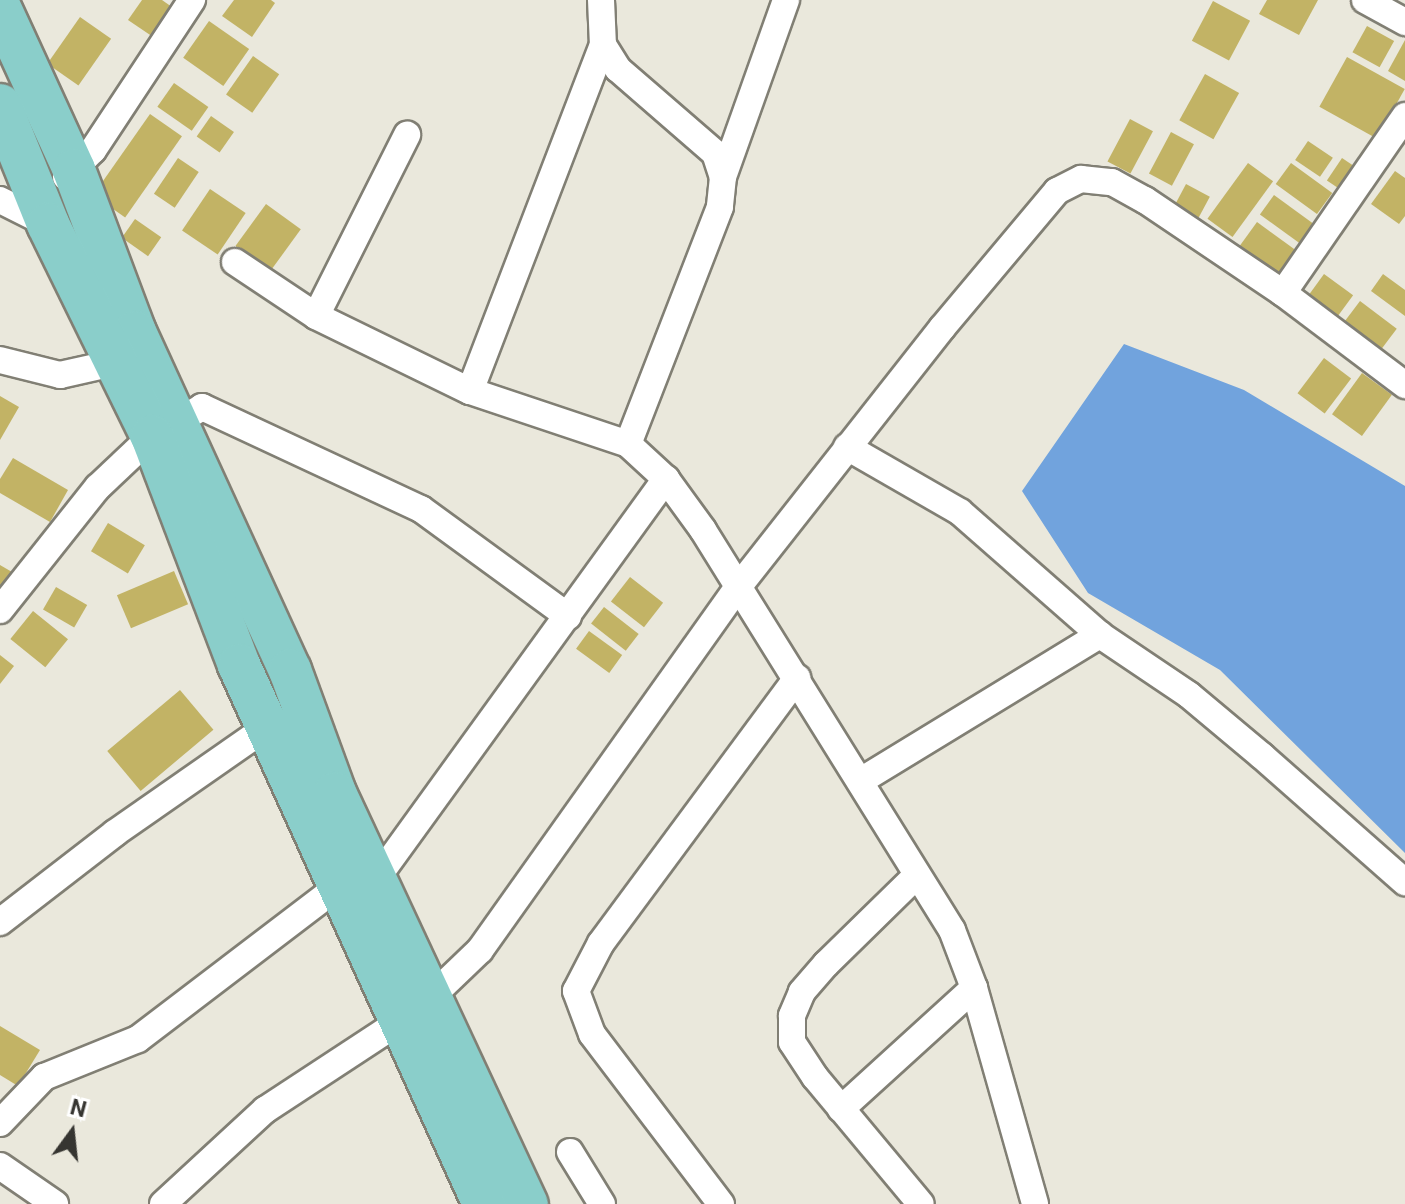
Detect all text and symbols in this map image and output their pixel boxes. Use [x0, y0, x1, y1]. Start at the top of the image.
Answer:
north arrow [32, 1092, 112, 1172]
text: N [68, 1094, 89, 1122]

